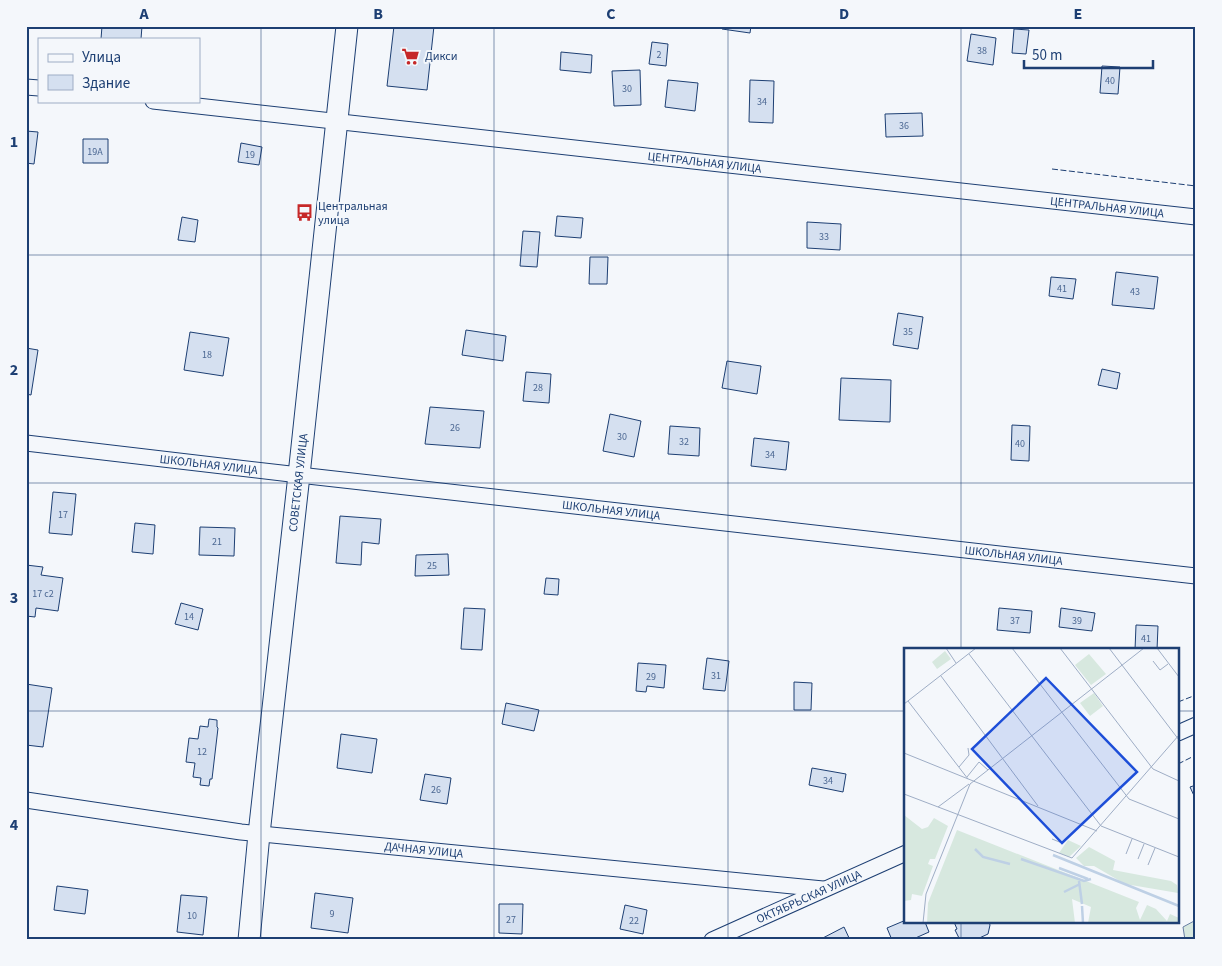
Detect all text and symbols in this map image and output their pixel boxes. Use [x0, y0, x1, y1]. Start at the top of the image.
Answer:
text: A [138, 3, 149, 25]
text: B [373, 3, 383, 25]
text: C [606, 3, 616, 25]
text: D [839, 3, 849, 25]
text: E [1074, 3, 1082, 25]
legend [38, 38, 200, 102]
scale bar [1024, 38, 1153, 70]
house number: 38 [977, 44, 987, 58]
text: 50 m [1032, 45, 1062, 66]
supermarket icon: Дикси [401, 46, 421, 66]
text: Улица [82, 47, 121, 68]
place label: Дикси [425, 48, 458, 65]
house number: 2 [657, 48, 662, 62]
text: Здание [82, 73, 130, 94]
house number: 40 [1105, 74, 1115, 88]
house number: 30 [622, 82, 632, 96]
house number: 34 [757, 95, 767, 109]
house number: 36 [899, 119, 909, 133]
text: 1 [10, 131, 18, 153]
house number: 19А [87, 145, 103, 159]
house number: 19 [245, 148, 255, 162]
street label: ЦЕНТРАЛЬНАЯ УЛИЦА [647, 148, 763, 178]
street label: ЦЕНТРАЛЬНАЯ УЛИЦА [1049, 193, 1165, 222]
place label: Центральная улица [318, 198, 388, 229]
bus stop icon: Центральная улица [294, 203, 314, 223]
house number: 33 [819, 230, 829, 244]
house number: 41 [1057, 282, 1067, 296]
house number: 43 [1130, 285, 1140, 299]
house number: 35 [903, 325, 913, 339]
house number: 18 [202, 348, 212, 362]
text: 2 [10, 359, 18, 381]
house number: 28 [533, 381, 543, 395]
house number: 26 [450, 421, 460, 435]
house number: 30 [617, 430, 627, 444]
street label: СОВЕТСКАЯ УЛИЦА [285, 432, 312, 533]
house number: 32 [679, 435, 689, 449]
house number: 40 [1015, 437, 1025, 451]
house number: 34 [765, 448, 775, 462]
street label: ШКОЛЬНАЯ УЛИЦА [159, 451, 259, 479]
street label: ШКОЛЬНАЯ УЛИЦА [561, 497, 661, 525]
house number: 17 [58, 508, 68, 522]
house number: 21 [212, 535, 222, 549]
street label: ШКОЛЬНАЯ УЛИЦА [964, 542, 1064, 570]
house number: 25 [427, 559, 437, 573]
text: 3 [10, 587, 18, 609]
house number: 17 с2 [32, 587, 54, 601]
house number: 14 [184, 610, 194, 624]
house number: 37 [1010, 614, 1020, 628]
house number: 39 [1072, 614, 1082, 628]
house number: 41 [1141, 632, 1151, 646]
inset map [904, 648, 1180, 924]
house number: 31 [711, 669, 721, 683]
house number: 29 [646, 670, 656, 684]
house number: 12 [197, 745, 207, 759]
house number: 34 [823, 774, 833, 788]
house number: 26 [431, 783, 441, 797]
text: 4 [10, 814, 19, 836]
street label: ДАЧНАЯ УЛИЦА [383, 838, 464, 863]
street label: ОКТЯБРЬСКАЯ УЛИЦА [754, 866, 865, 928]
house number: 9 [330, 907, 335, 921]
house number: 10 [187, 909, 197, 923]
house number: 27 [506, 913, 516, 927]
house number: 22 [629, 914, 639, 928]

